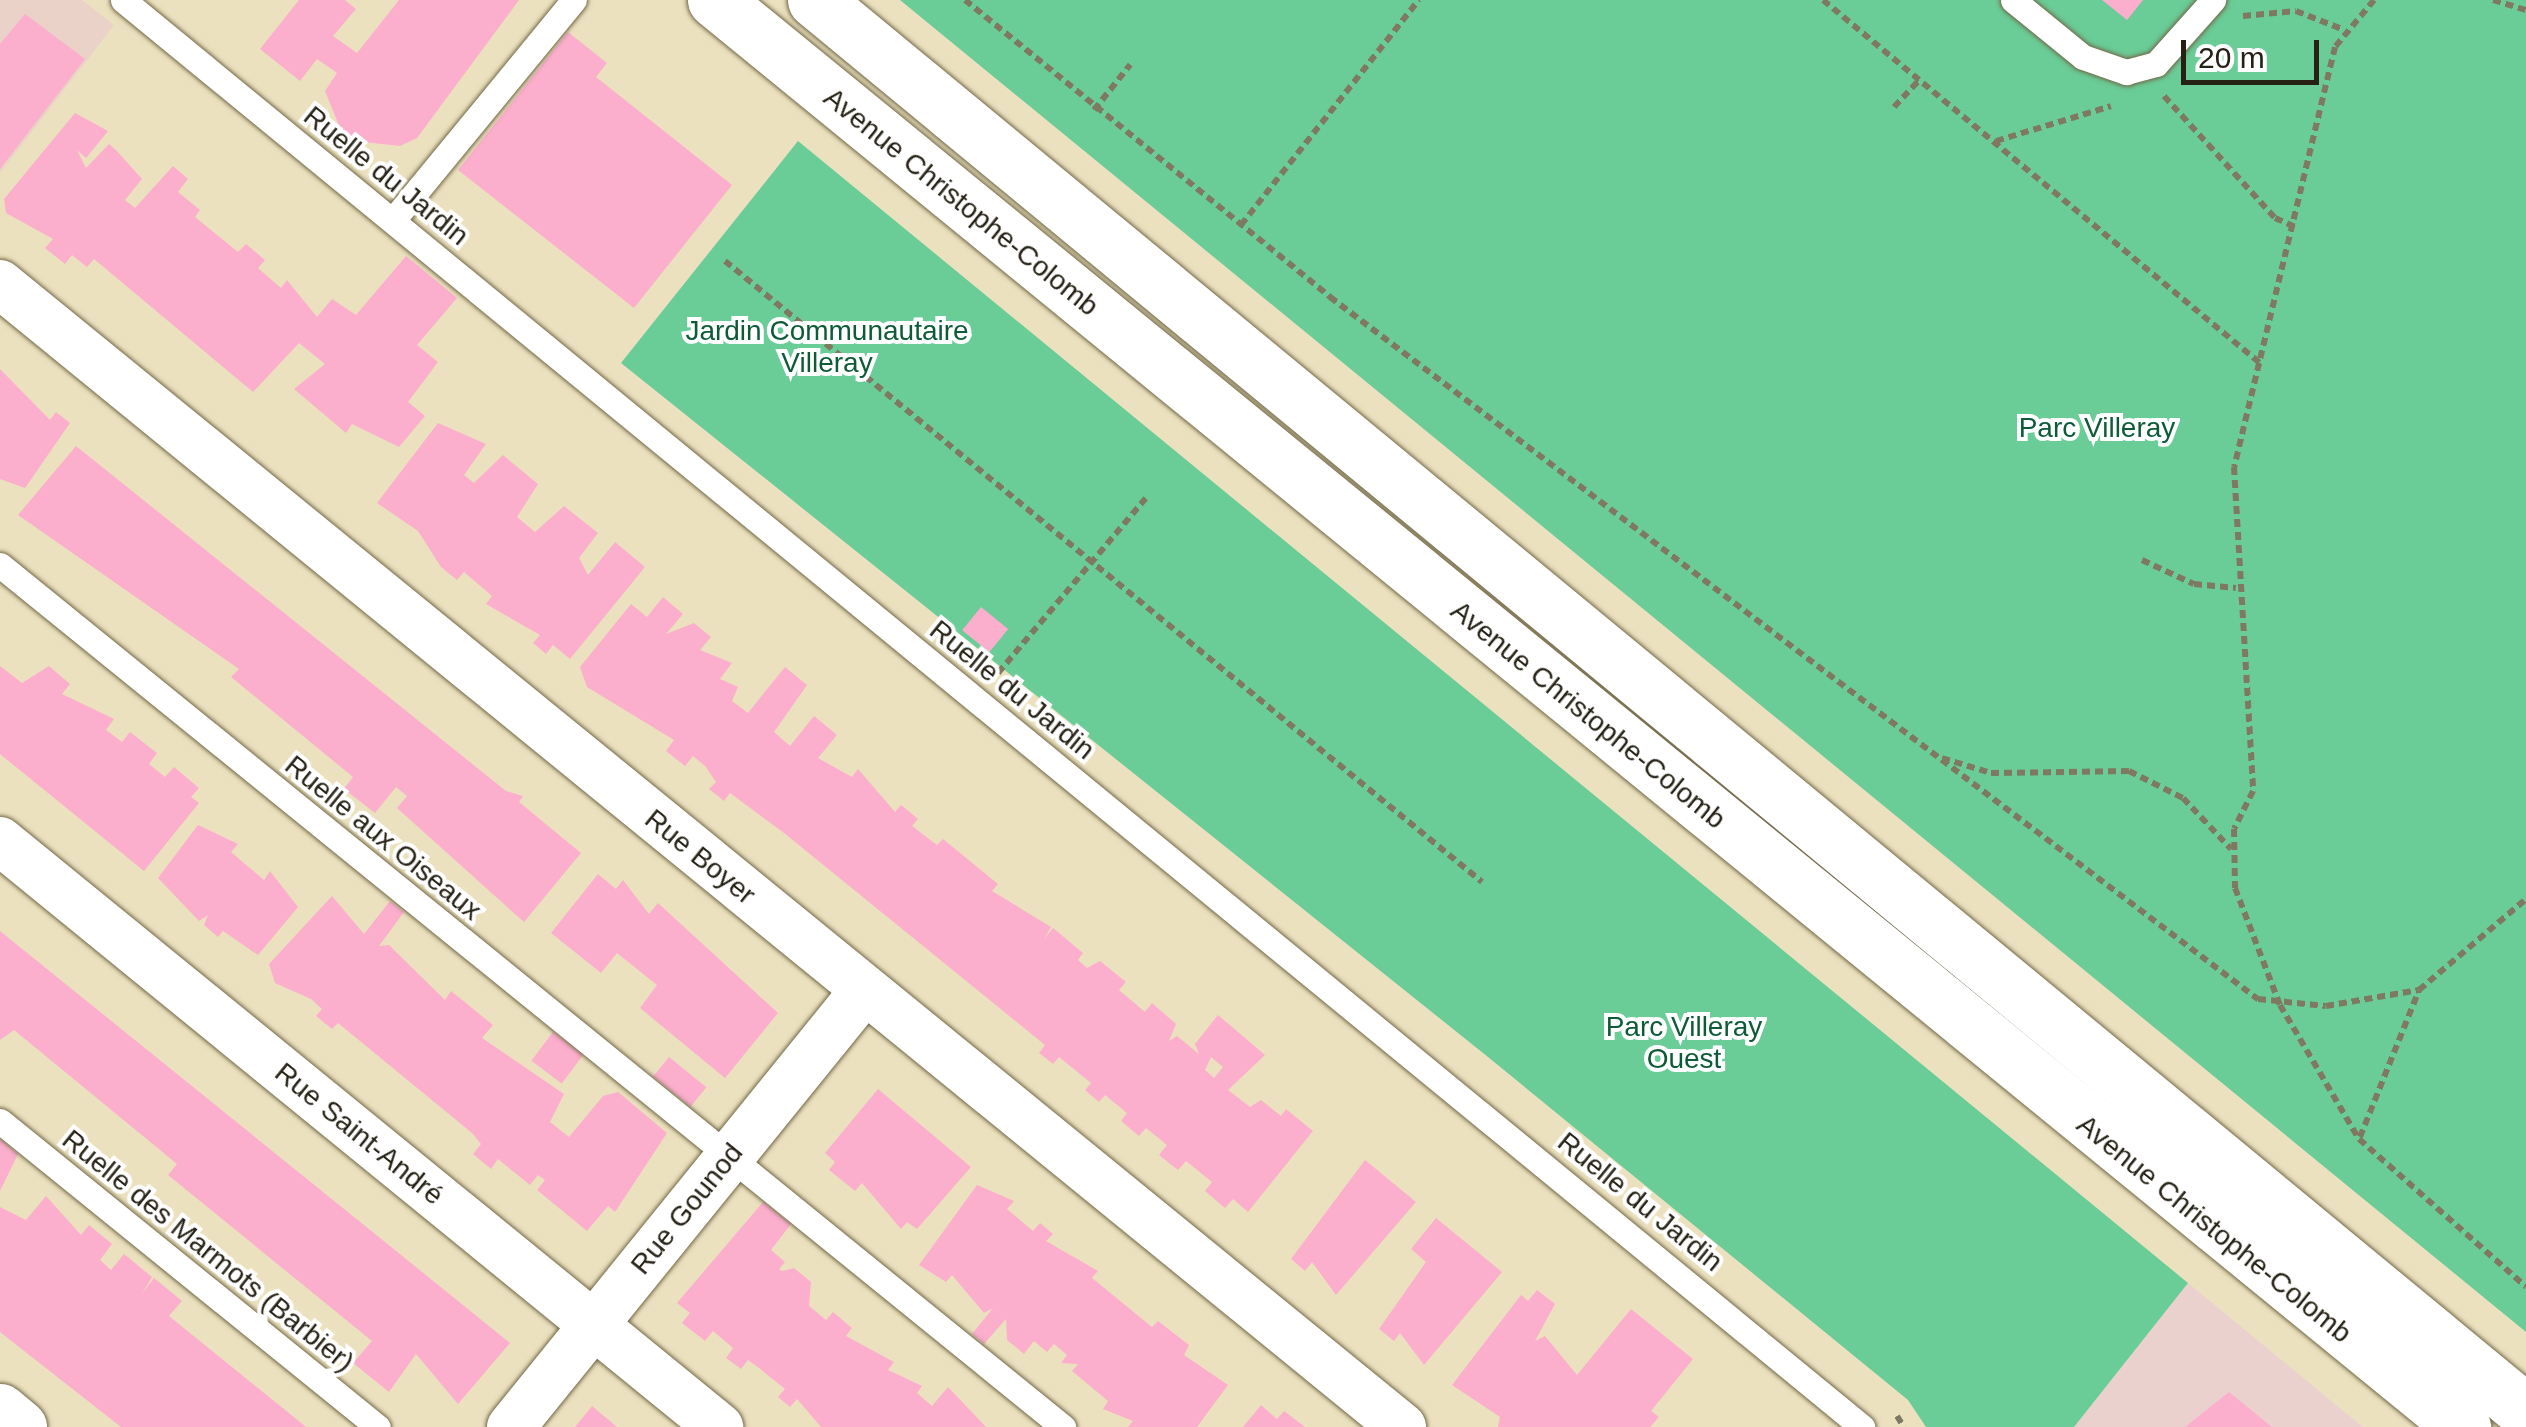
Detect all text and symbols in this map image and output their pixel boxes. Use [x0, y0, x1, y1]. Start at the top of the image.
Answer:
scale bar [2186, 20, 2324, 82]
text: 20 m [2198, 41, 2265, 74]
street label: Avenue Christophe-Colomb [817, 81, 1105, 323]
street label: Ruelle du Jardin [297, 99, 475, 253]
park label: Jardin Communautaire Villeray [685, 314, 969, 380]
park label: Parc Villeray [2019, 411, 2175, 445]
street label: Avenue Christophe-Colomb [1444, 594, 1732, 836]
street label: Ruelle du Jardin [923, 613, 1101, 767]
street label: Ruelle aux Oiseaux [278, 749, 488, 927]
street label: Rue Boyer [638, 802, 762, 912]
park label: Parc Villeray Ouest [1606, 1010, 1762, 1076]
street label: Rue Saint-André [268, 1056, 450, 1212]
street label: Avenue Christophe-Colomb [2070, 1108, 2358, 1350]
street label: Ruelle des Marmots (Barbier) [55, 1123, 361, 1379]
street label: Ruelle du Jardin [1551, 1125, 1729, 1279]
street label: Rue Gounod [624, 1137, 750, 1281]

